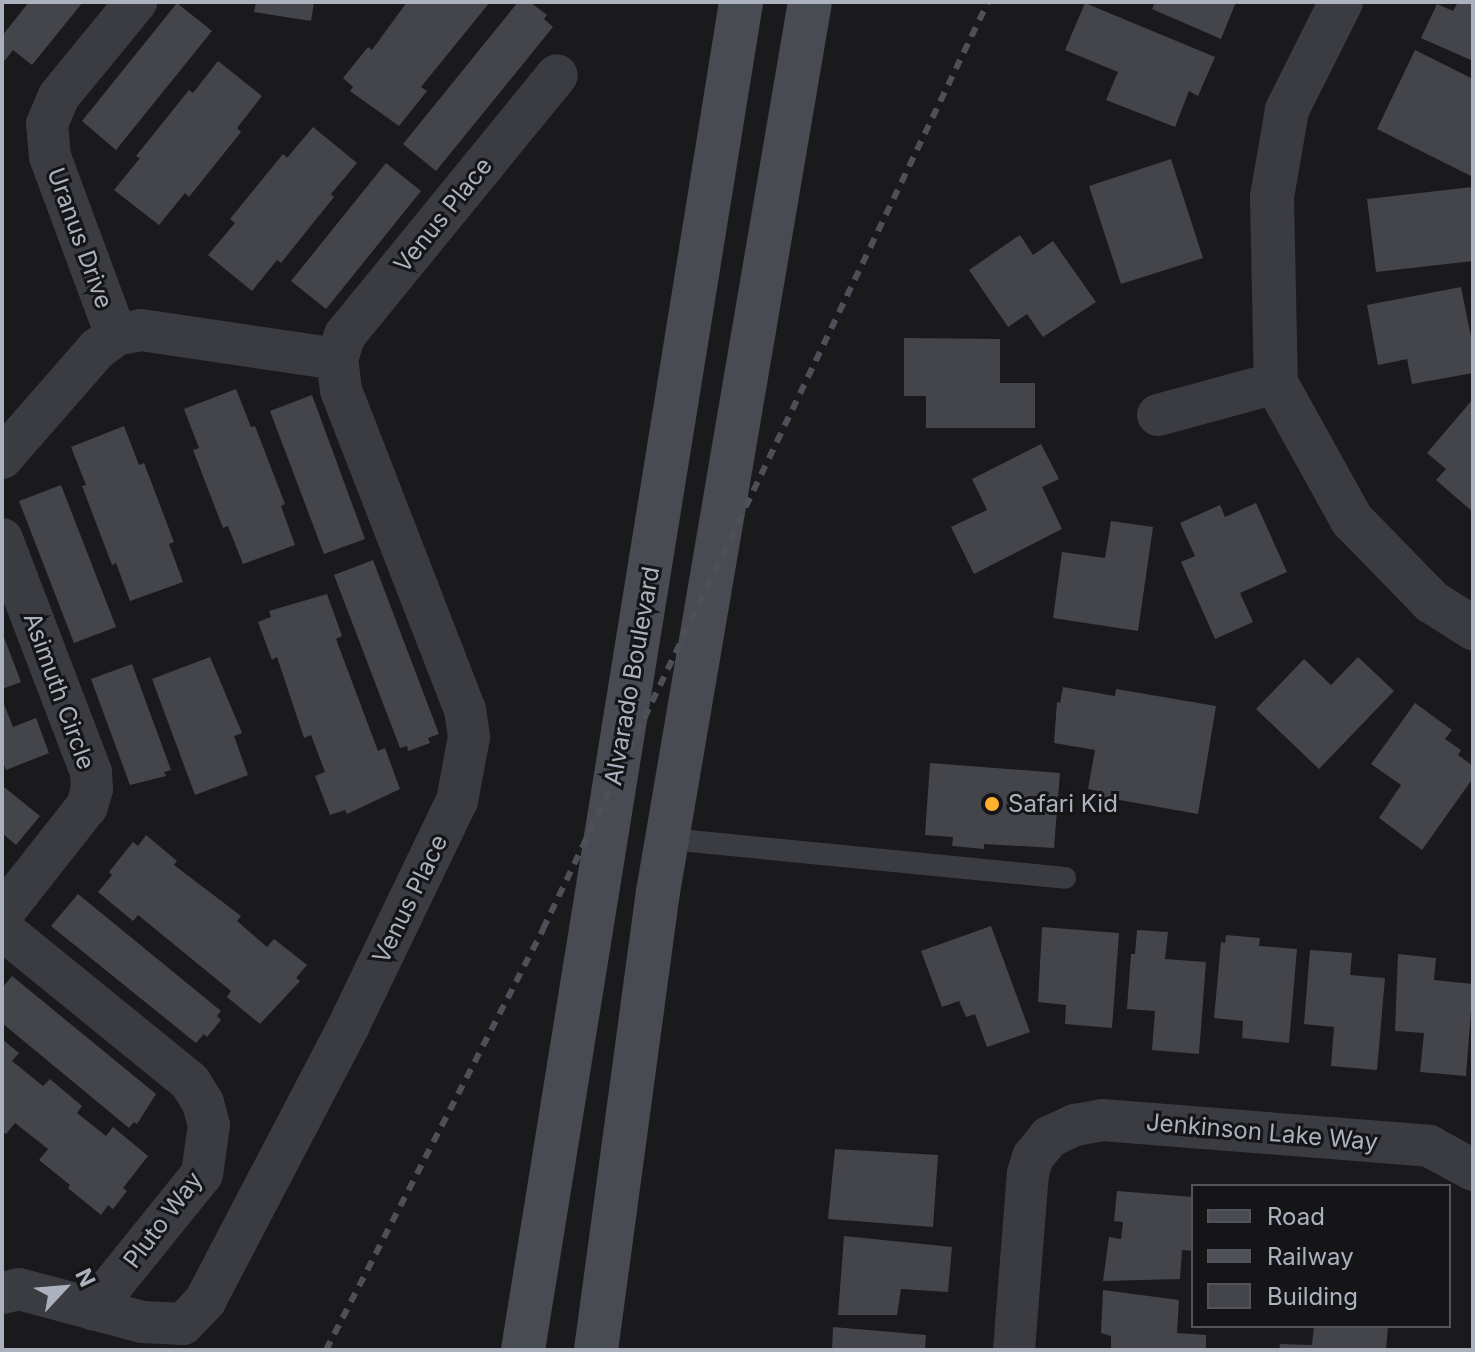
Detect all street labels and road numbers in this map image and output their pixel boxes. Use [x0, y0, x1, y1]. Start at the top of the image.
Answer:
street label: Venus Place [388, 152, 498, 278]
street label: Uranus Drive [41, 164, 119, 312]
street label: Alvarado Boulevard [599, 564, 665, 788]
street label: Asimuth Circle [17, 609, 101, 773]
street label: Venus Place [366, 830, 454, 968]
street label: Jenkinson Lake Way [1145, 1108, 1379, 1156]
street label: Pluto Way [117, 1166, 209, 1274]

